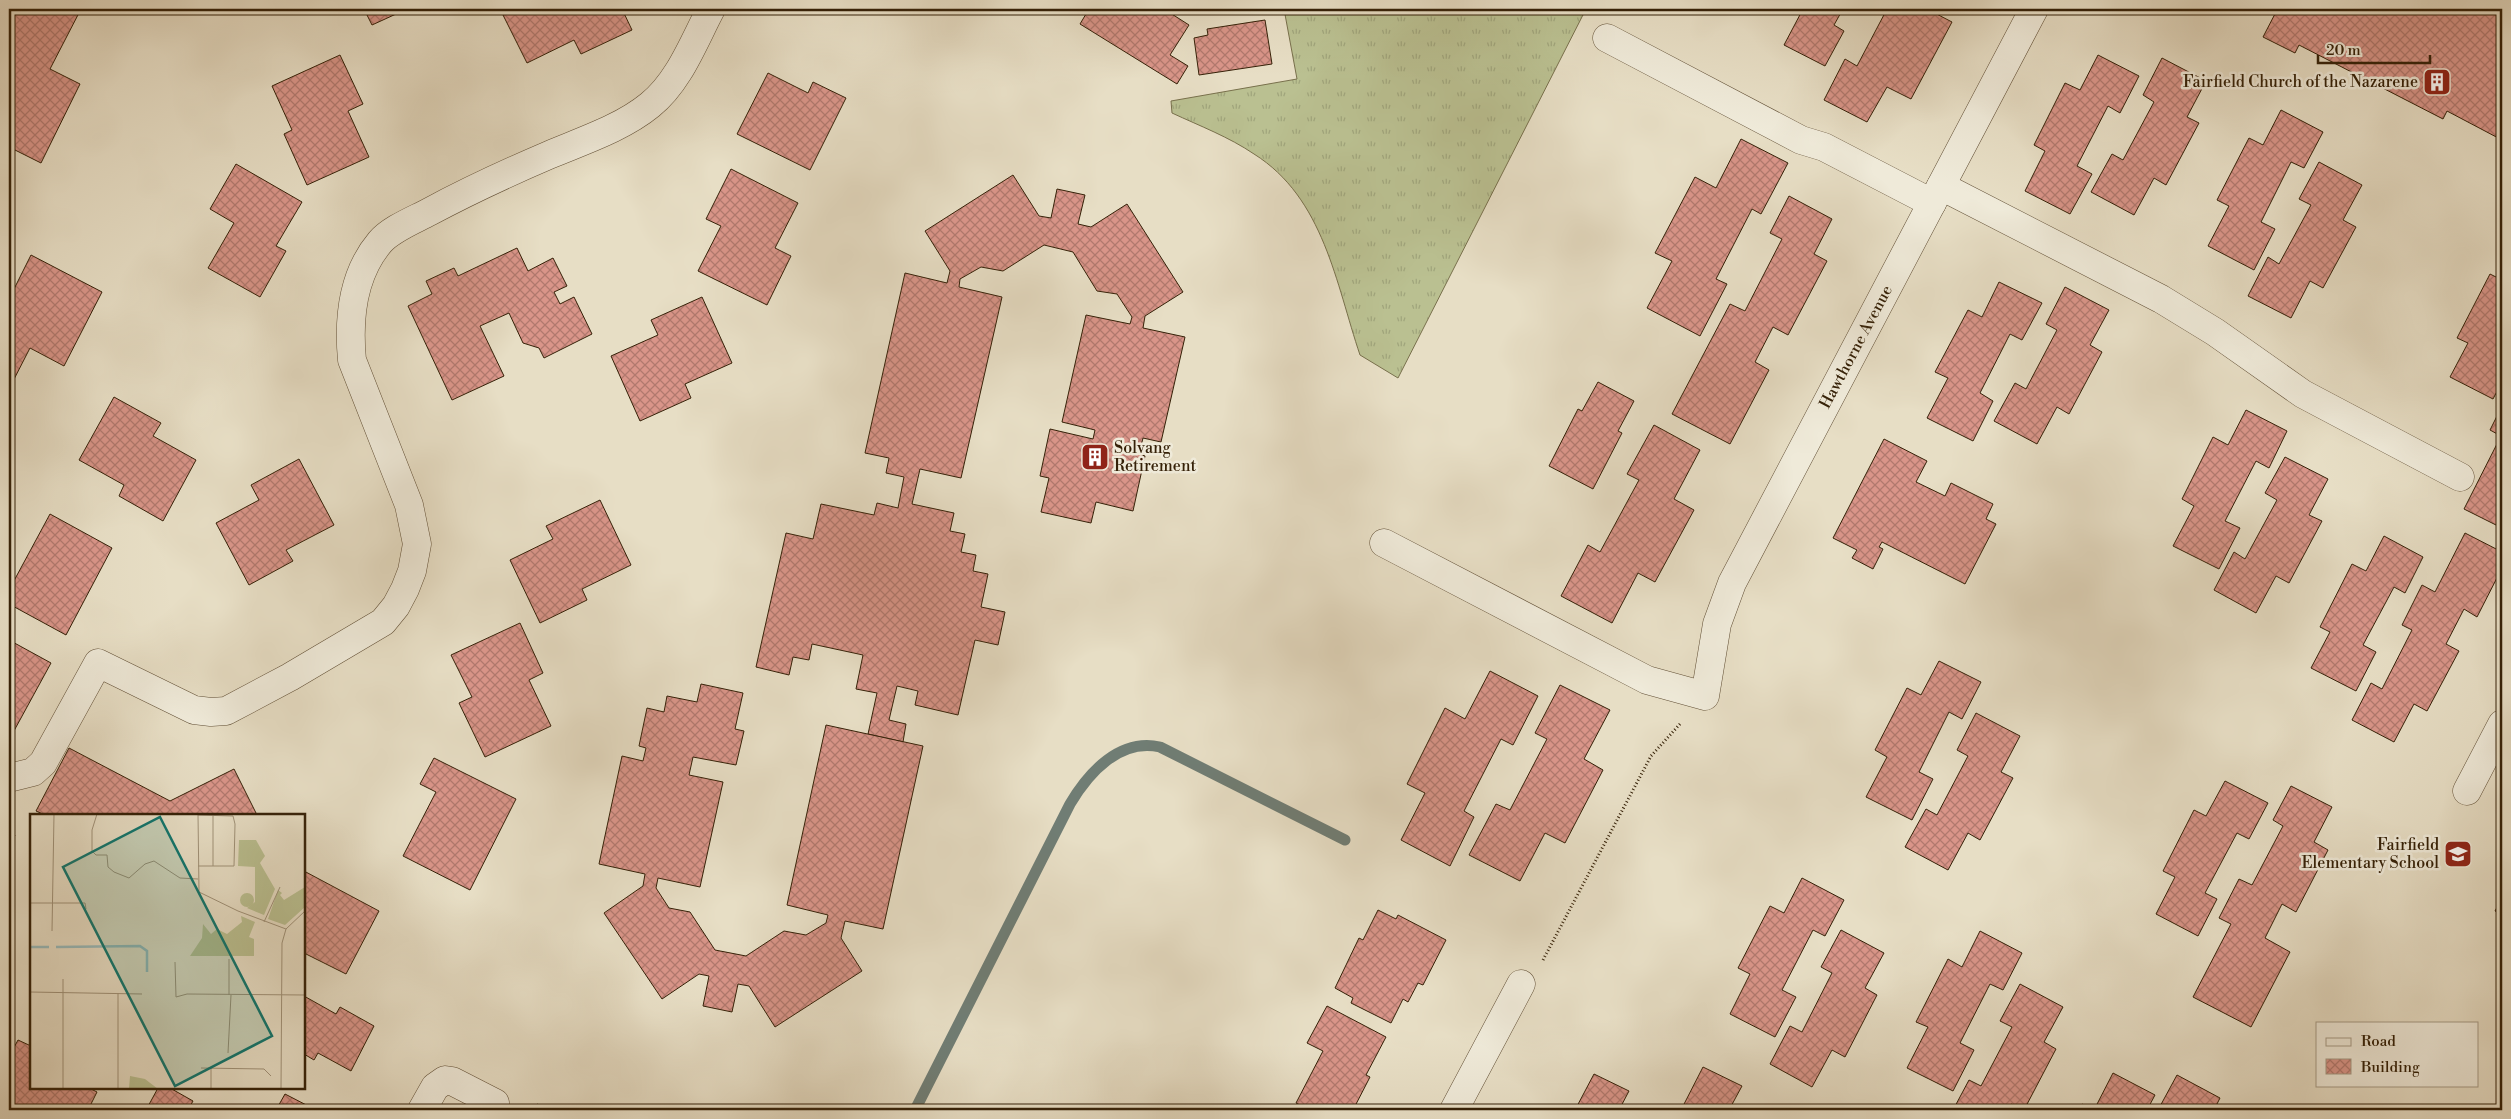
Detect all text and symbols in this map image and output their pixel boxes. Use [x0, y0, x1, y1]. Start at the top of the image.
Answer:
scale bar [2318, 32, 2431, 64]
text: 20 m [2326, 41, 2361, 60]
building icon: Fairfield Church of the Nazarene [2422, 67, 2452, 97]
place label: Fairfield Church of the Nazarene [2183, 72, 2418, 92]
street label: Hawthorne Avenue [1815, 282, 1897, 412]
place label: Solvang Retirement [1114, 438, 1196, 476]
building icon: Solvang Retirement [1080, 442, 1110, 472]
inset map [30, 814, 305, 1089]
place label: Fairfield Elementary School [2302, 835, 2439, 873]
school or university icon: Fairfield Elementary School [2443, 839, 2473, 869]
legend [2316, 1022, 2478, 1086]
text: Road [2361, 1032, 2396, 1051]
text: Building [2360, 1058, 2420, 1077]

